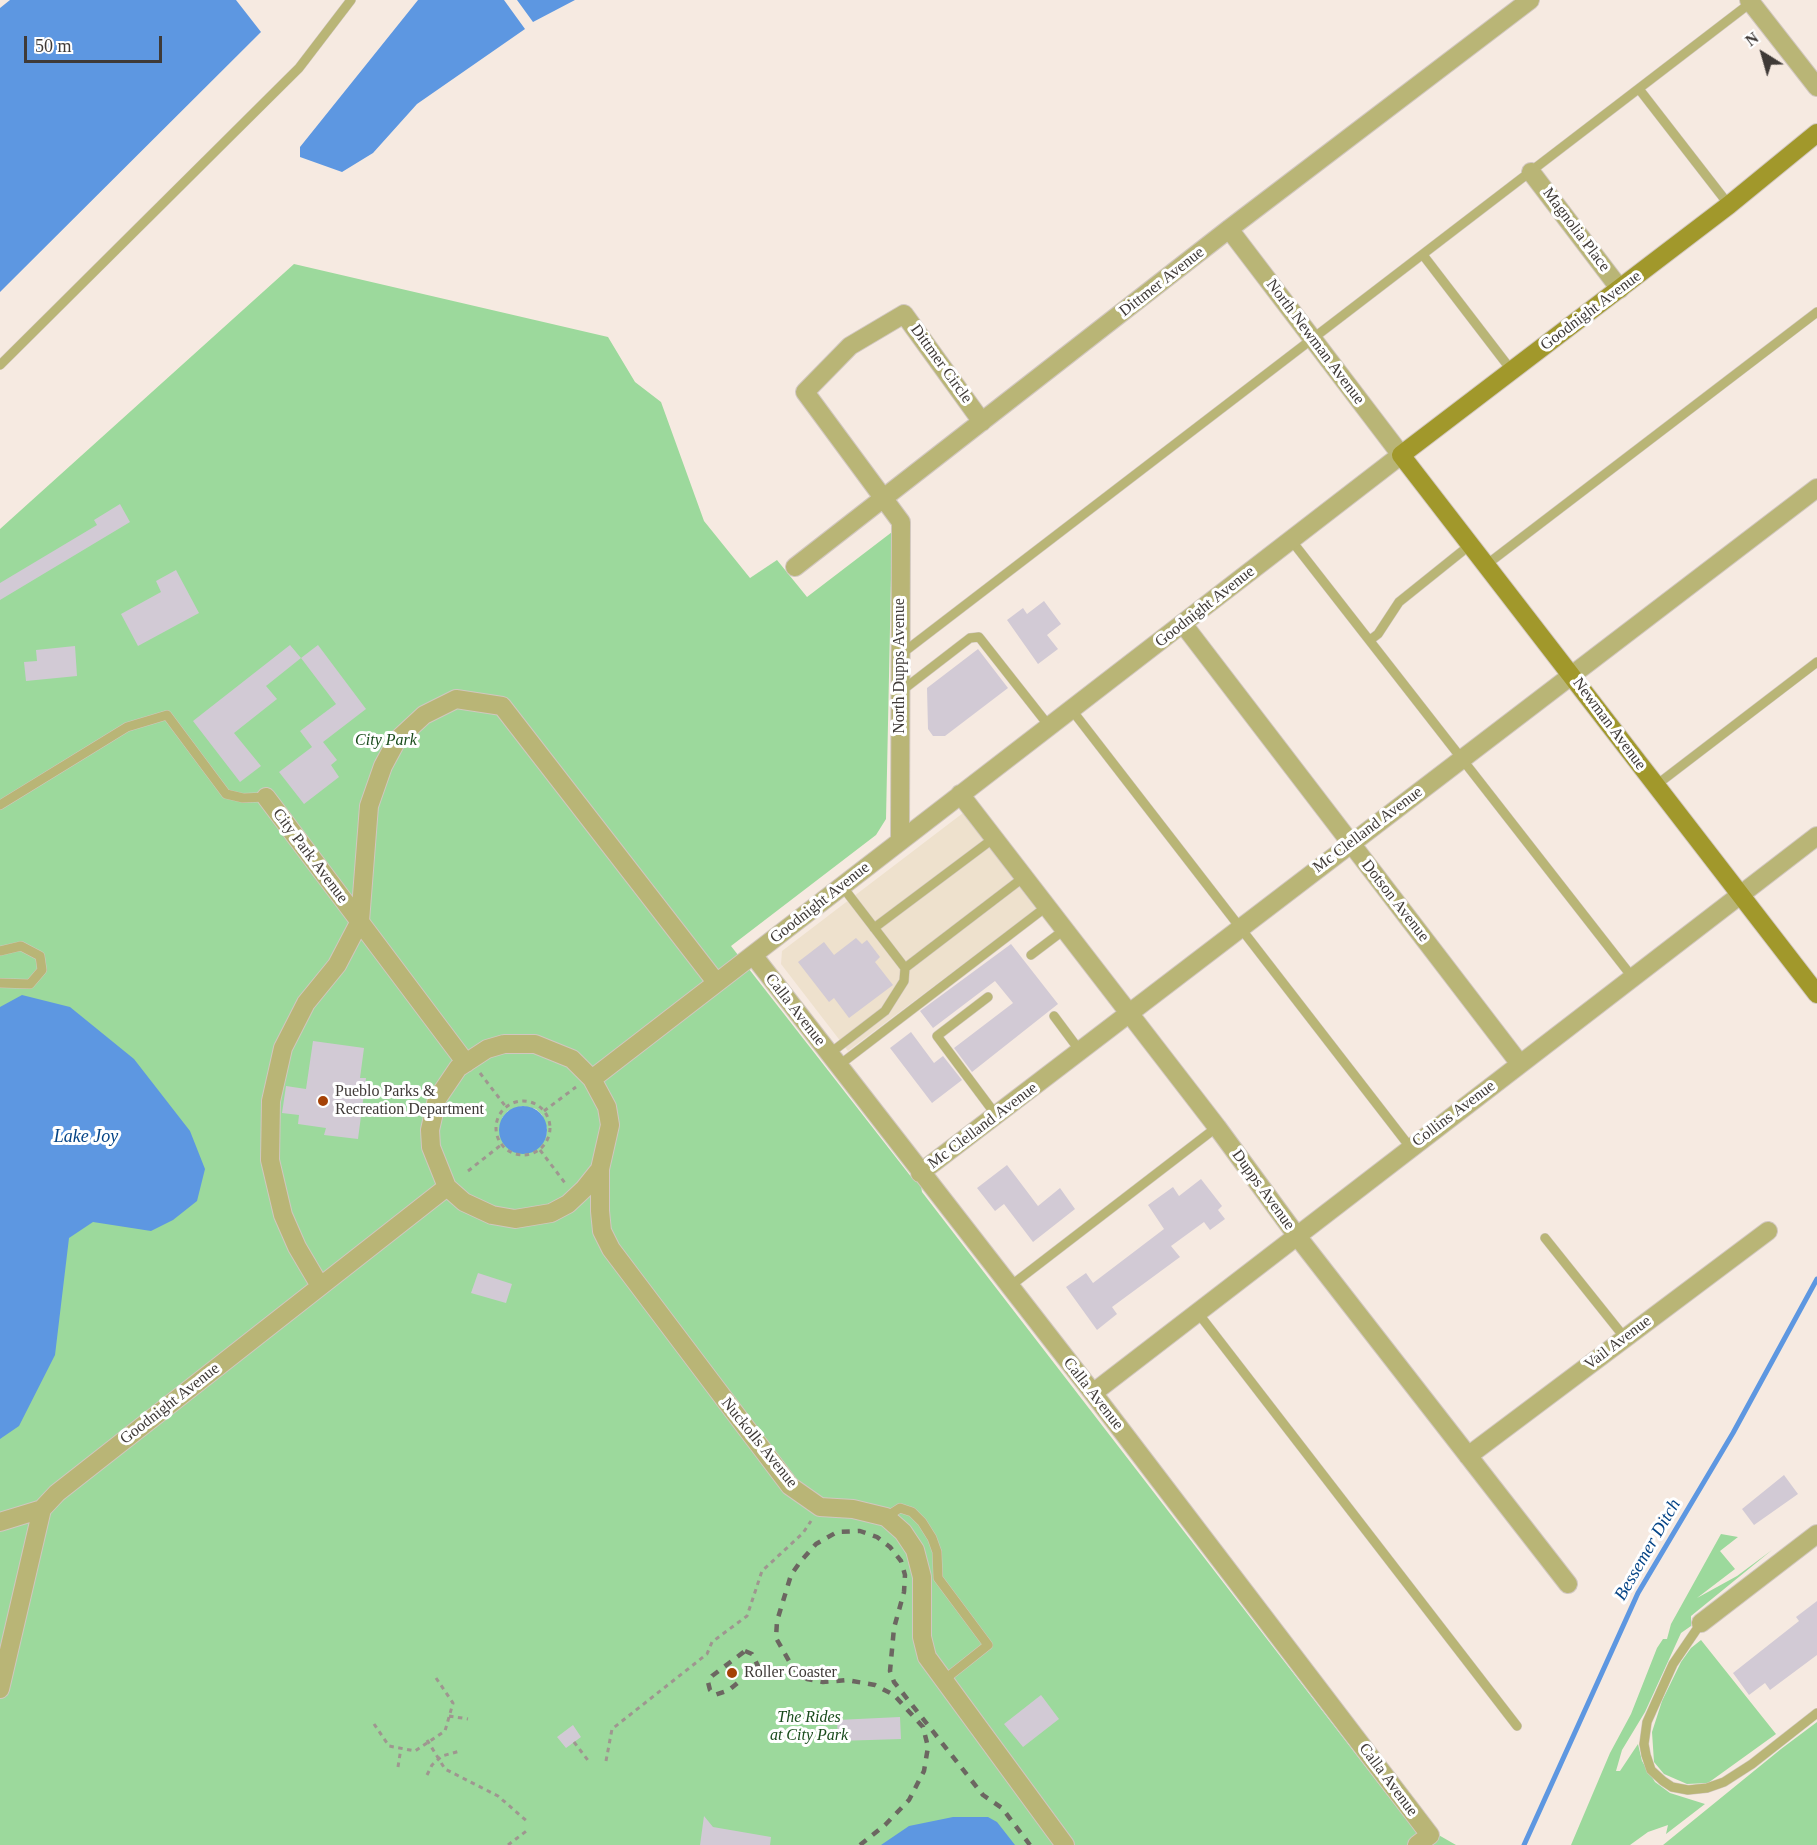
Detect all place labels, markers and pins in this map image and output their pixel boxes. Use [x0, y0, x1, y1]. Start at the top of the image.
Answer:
place label: Pueblo Parks & Recreation Department [335, 1082, 484, 1120]
marker: Pueblo Parks & Recreation Department [316, 1094, 330, 1108]
place label: Roller Coaster [744, 1663, 837, 1683]
marker: Roller Coaster [725, 1666, 739, 1680]

